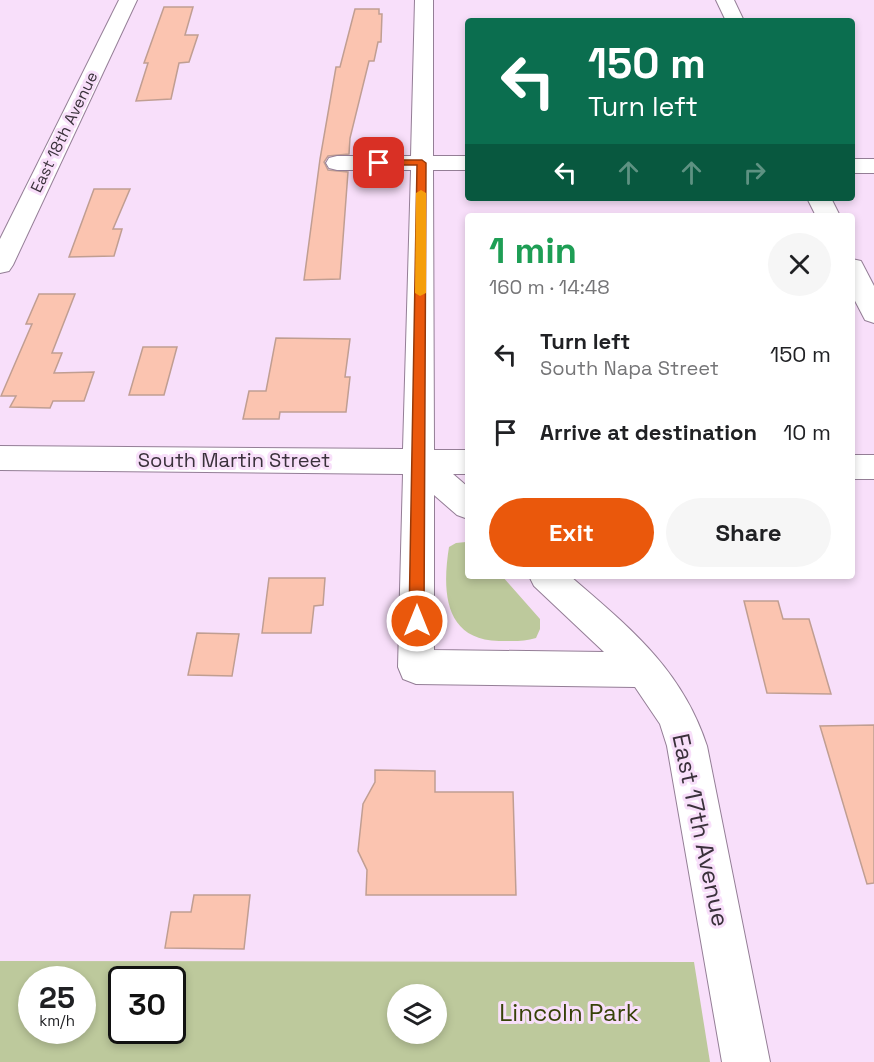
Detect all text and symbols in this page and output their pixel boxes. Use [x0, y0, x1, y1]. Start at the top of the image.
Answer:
text: 150 m [588, 37, 706, 90]
icon: left [489, 42, 567, 120]
street label: East 18th Avenue [26, 68, 102, 196]
text: Turn left [588, 89, 698, 124]
pin [353, 137, 404, 188]
icon: arrive [362, 146, 395, 179]
icon: left [549, 156, 582, 189]
icon: ahead [612, 156, 645, 189]
icon: ahead [675, 156, 708, 189]
icon: right [738, 156, 771, 189]
text: 1 min [489, 228, 577, 274]
button: close [768, 233, 831, 296]
text: 160 m · 14:48 [489, 274, 610, 300]
text: Turn left [540, 327, 630, 355]
icon: left [489, 338, 522, 371]
text: 150 m [770, 340, 831, 368]
text: South Napa Street [540, 355, 719, 381]
icon: arrive [489, 416, 522, 449]
text: Arrive at destination [540, 418, 757, 446]
text: 10 m [783, 418, 831, 446]
street label: South Martin Street [138, 447, 330, 473]
button: Exit [489, 498, 654, 567]
button: Share [666, 498, 831, 567]
position arrow [385, 589, 449, 653]
street label: East 17th Avenue [665, 731, 737, 929]
speed limit sign: 30 [108, 966, 186, 1044]
text: 25 [39, 978, 75, 1017]
map controls [387, 984, 447, 1044]
button: layers [387, 984, 447, 1044]
park label: Lincoln Park [499, 997, 639, 1028]
text: km/h [39, 1011, 75, 1030]

